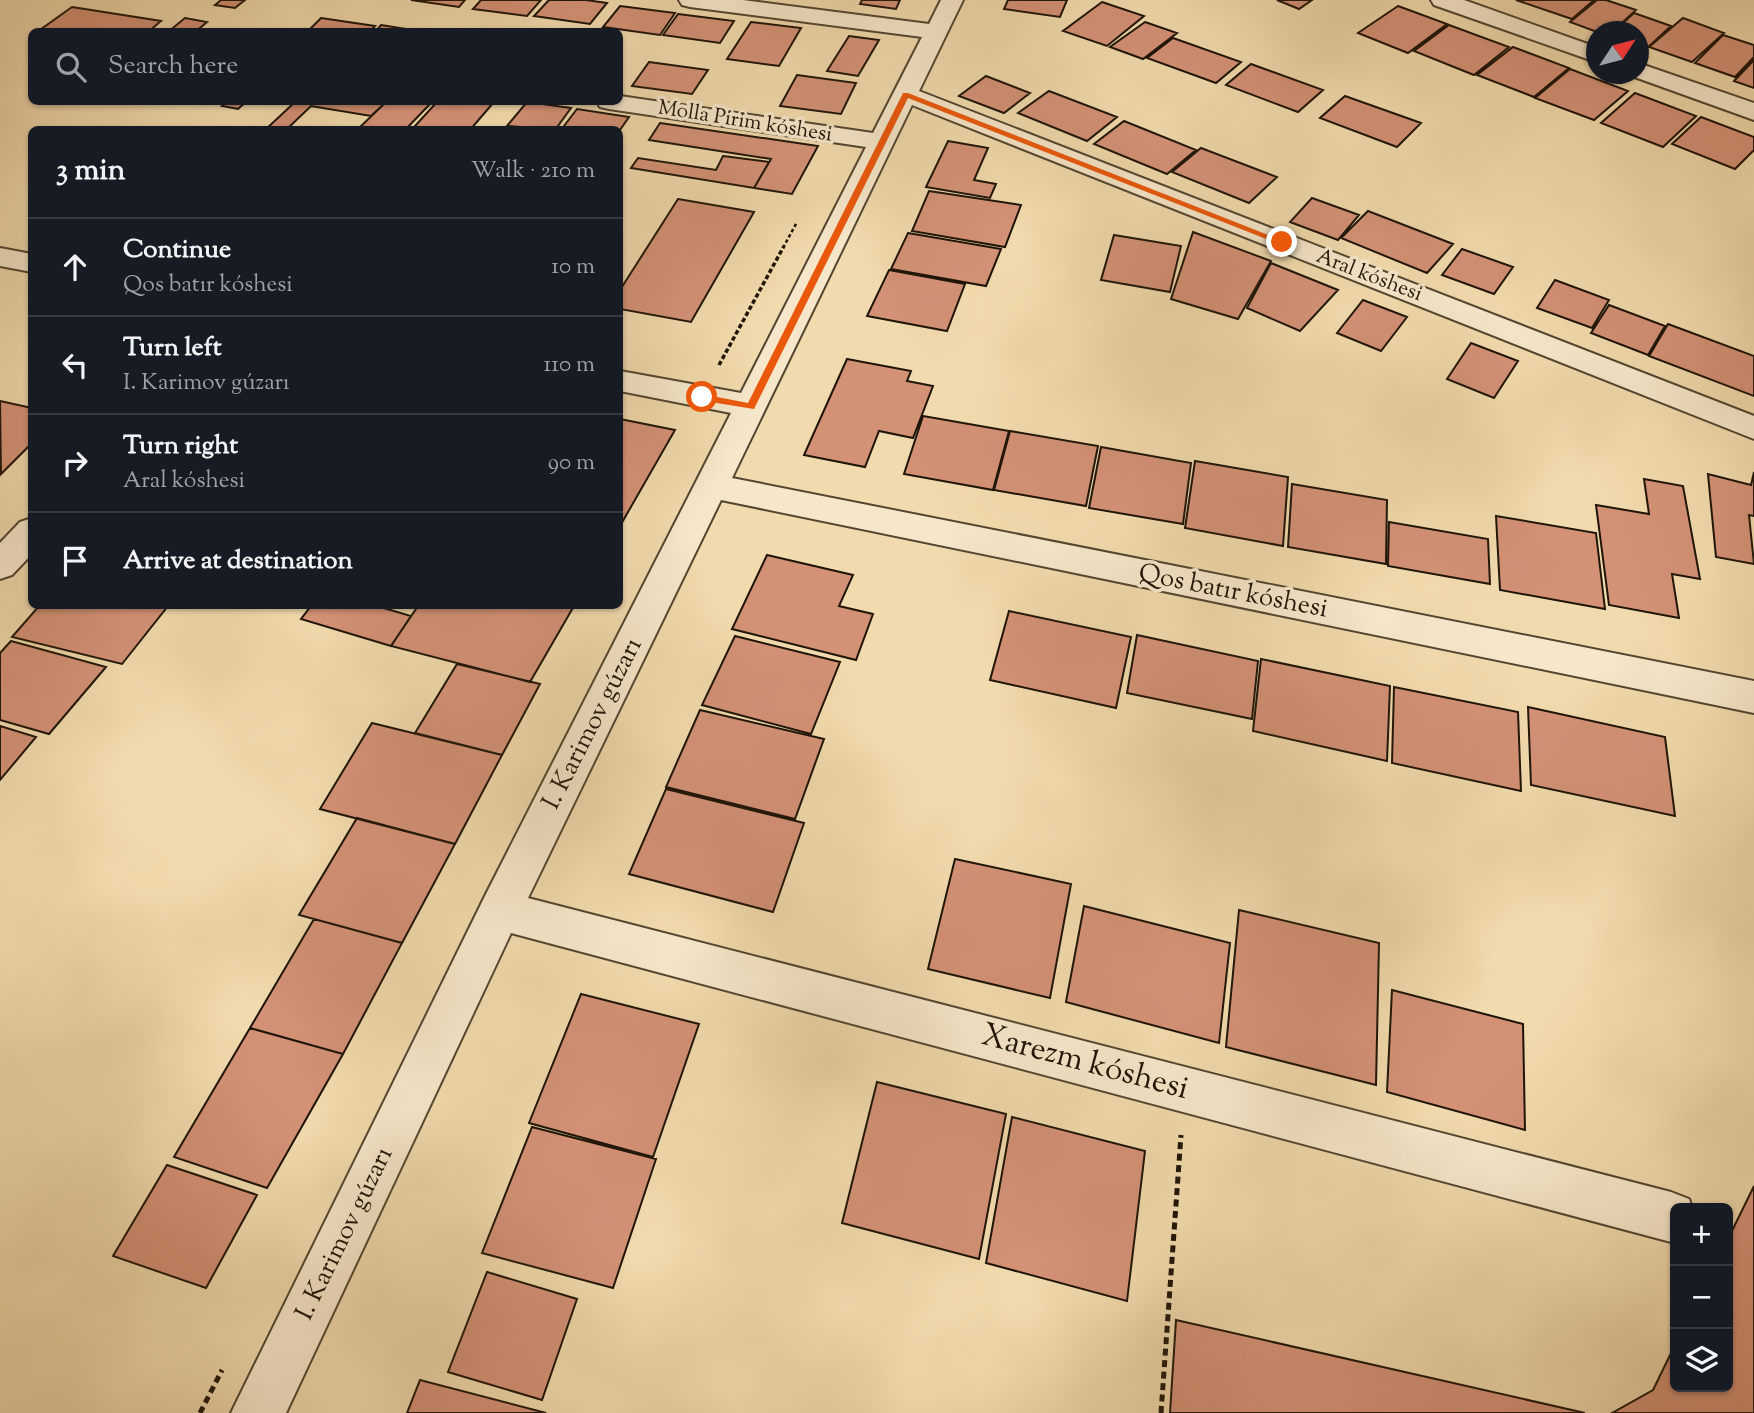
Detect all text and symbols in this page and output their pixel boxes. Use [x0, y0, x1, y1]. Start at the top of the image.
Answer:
north arrow [1586, 21, 1649, 84]
search box [28, 28, 623, 105]
icon: search [52, 48, 90, 86]
text: Search here [108, 48, 238, 85]
street label: Molla Pirim kóshesi [656, 93, 834, 151]
text: 3 min [56, 150, 126, 193]
text: Walk · 210 m [471, 155, 595, 188]
route end [1266, 226, 1297, 257]
text: Continue [123, 232, 231, 269]
street label: Aral kóshesi [1312, 242, 1426, 310]
icon: ahead [56, 248, 94, 286]
text: 10 m [551, 251, 595, 284]
text: Qos batır kóshesi [123, 269, 293, 302]
text: Turn left [123, 330, 222, 367]
icon: left [56, 346, 94, 384]
text: 110 m [544, 349, 595, 382]
text: I. Karimov gúzarı [123, 367, 290, 400]
route start [686, 381, 717, 412]
text: Turn right [123, 428, 238, 465]
icon: right [56, 444, 94, 482]
text: 90 m [548, 447, 595, 480]
text: Aral kóshesi [123, 465, 245, 498]
icon: arrive [56, 542, 94, 580]
text: Arrive at destination [123, 543, 353, 580]
street label: Qos batır kóshesi [1135, 556, 1331, 628]
street label: I. Karimov gúzarı [534, 632, 652, 816]
street label: Xarezm kóshesi [976, 1013, 1194, 1113]
street label: I. Karimov gúzarı [287, 1141, 403, 1327]
map controls [1670, 1203, 1733, 1392]
button: + [1670, 1203, 1733, 1266]
button: − [1670, 1266, 1733, 1329]
button: layers [1670, 1329, 1733, 1392]

